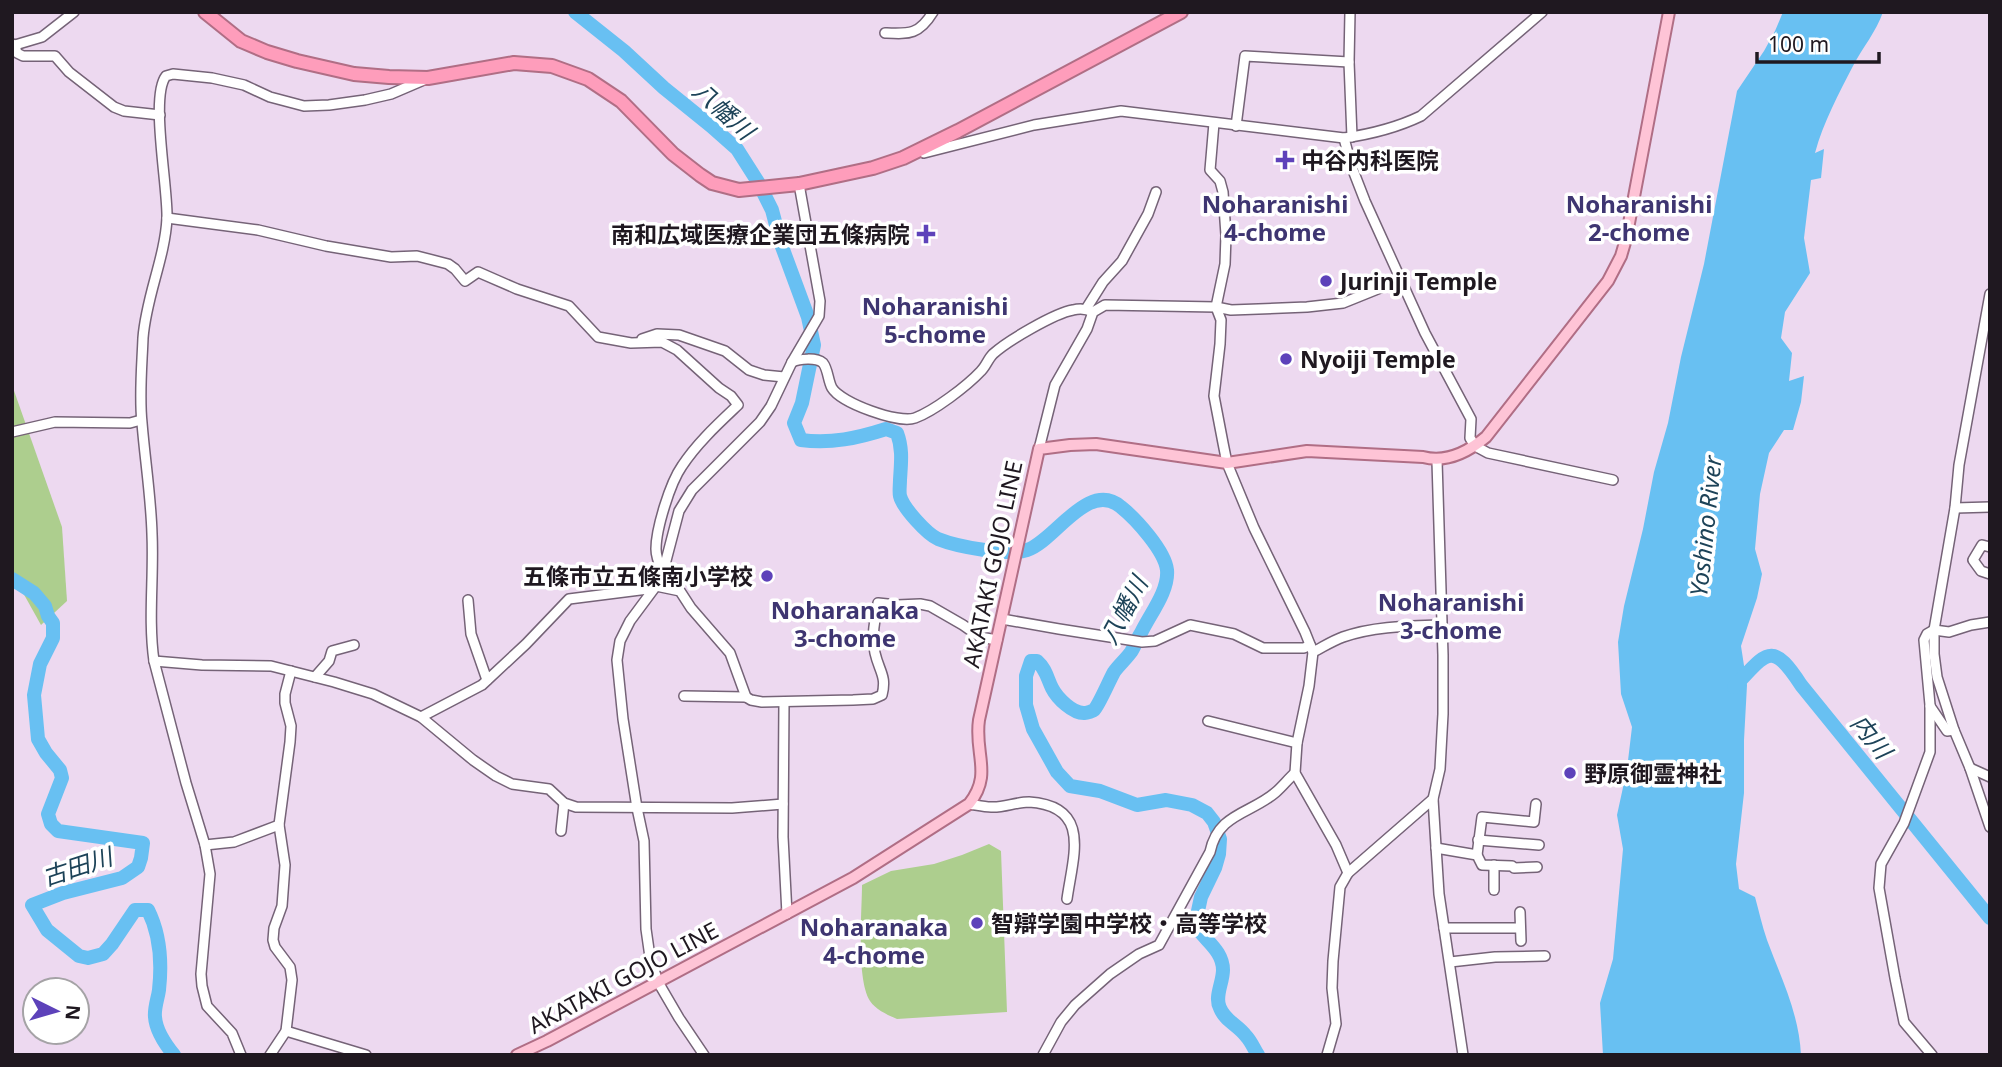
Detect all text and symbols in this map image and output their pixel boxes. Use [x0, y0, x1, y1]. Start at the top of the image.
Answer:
scale bar [1757, 21, 1880, 65]
text: 100 m [1768, 30, 1829, 58]
water label: 八幡川 [686, 74, 764, 148]
place label: 中谷内科医院 [1301, 144, 1439, 176]
marker: 中谷内科医院 [1275, 150, 1295, 170]
district label: Noharanishi 4-chome [1202, 187, 1348, 248]
district label: Noharanishi 2-chome [1566, 187, 1712, 248]
place label: 南和広域医療企業団五條病院 [611, 218, 910, 250]
marker: 南和広域医療企業団五條病院 [916, 224, 936, 244]
place label: Jurinji Temple [1338, 265, 1497, 297]
marker: Jurinji Temple [1318, 273, 1334, 289]
district label: Noharanishi 5-chome [862, 289, 1008, 350]
place label: Nyoiji Temple [1300, 343, 1456, 375]
marker: Nyoiji Temple [1278, 351, 1294, 367]
water label: Yoshino River [1681, 453, 1729, 598]
street label: AKATAKI GOJO LINE [954, 457, 1030, 671]
place label: 五條市立五條南小学校 [523, 560, 753, 592]
marker: 五條市立五條南小学校 [759, 568, 775, 584]
water label: 八幡川 [1092, 568, 1156, 650]
district label: Noharanishi 3-chome [1378, 585, 1524, 646]
district label: Noharanaka 3-chome [771, 593, 919, 654]
water label: 内川 [1844, 707, 1902, 767]
place label: 野原御霊神社 [1584, 757, 1722, 789]
marker: 野原御霊神社 [1562, 765, 1578, 781]
water label: 古田川 [38, 838, 119, 893]
place label: 智辯学園中学校・高等学校 [991, 907, 1267, 939]
district label: Noharanaka 4-chome [800, 910, 948, 971]
street label: AKATAKI GOJO LINE [522, 913, 724, 1041]
marker: 智辯学園中学校・高等学校 [969, 915, 985, 931]
north arrow [21, 976, 91, 1046]
text: N [59, 1004, 87, 1021]

